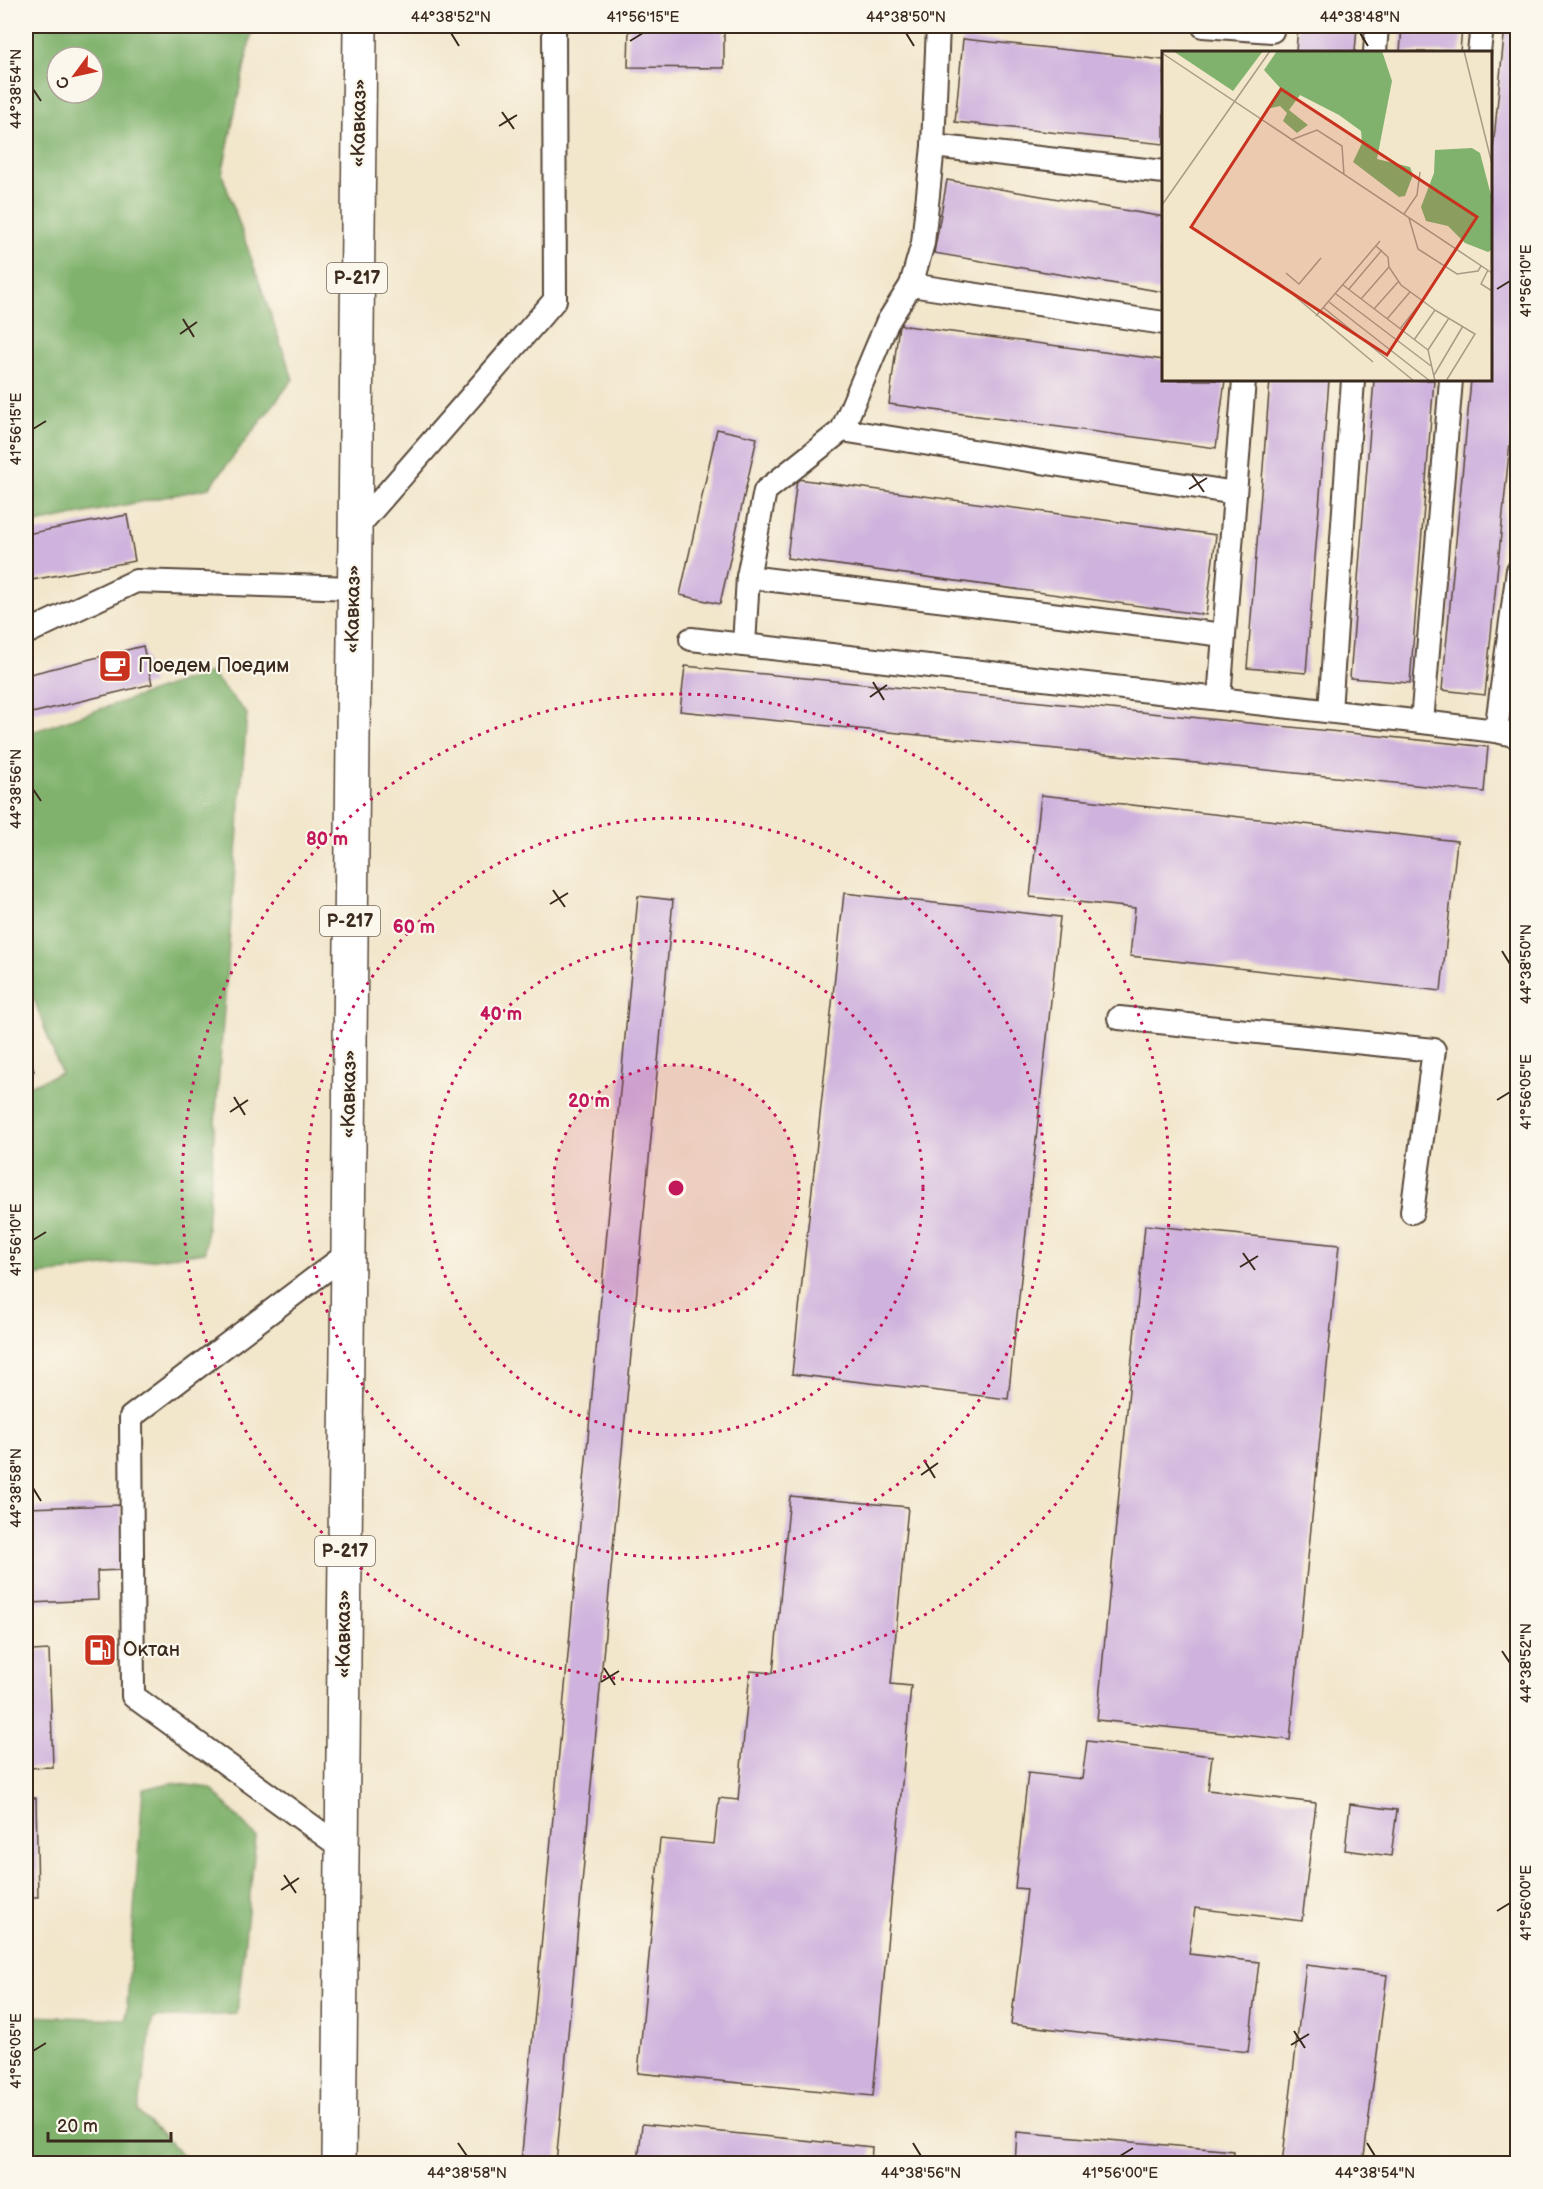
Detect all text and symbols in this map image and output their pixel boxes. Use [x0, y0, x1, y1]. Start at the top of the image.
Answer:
text: 44°38'52"N [411, 8, 491, 27]
text: 41°56'15"E [607, 8, 680, 27]
text: 44°38'50"N [866, 8, 946, 27]
text: 44°38'48"N [1320, 8, 1400, 27]
north arrow [45, 45, 105, 105]
text: 44°38'54"N [7, 49, 26, 129]
inset map [1162, 51, 1492, 381]
text: С [53, 73, 75, 92]
street label: «Кавказ» [346, 78, 372, 168]
text: 41°56'10"E [1517, 244, 1536, 318]
road number: Р-217 [327, 263, 387, 293]
text: 41°56'15"E [7, 392, 26, 465]
street label: «Кавказ» [340, 564, 366, 654]
cafe icon: Поедем Поедим [97, 648, 133, 684]
place label: Поедем Поедим [138, 654, 290, 678]
text: 44°38'56"N [7, 749, 26, 829]
text: 80 m [306, 829, 348, 850]
road number: Р-217 [320, 906, 380, 936]
text: 60 m [393, 917, 435, 938]
text: 44°38'50"N [1517, 924, 1536, 1004]
text: 40 m [480, 1004, 522, 1025]
street label: «Кавказ» [336, 1049, 362, 1139]
text: 41°56'05"E [1517, 1054, 1536, 1130]
text: 20 m [568, 1091, 610, 1112]
centre of rings [666, 1178, 686, 1198]
text: 41°56'10"E [7, 1203, 26, 1277]
text: 44°38'58"N [7, 1448, 26, 1528]
road number: Р-217 [315, 1536, 375, 1566]
street label: «Кавказ» [332, 1590, 356, 1678]
text: 44°38'52"N [1517, 1623, 1536, 1703]
fuel station icon: Октан [82, 1632, 118, 1668]
place label: Октан [123, 1638, 180, 1662]
text: 41°56'00"E [1517, 1865, 1536, 1941]
text: 41°56'05"E [7, 2013, 26, 2089]
scale bar [48, 2105, 171, 2143]
text: 20 m [57, 2116, 98, 2137]
text: 44°38'58"N [427, 2164, 507, 2183]
text: 44°38'56"N [881, 2164, 961, 2183]
text: 41°56'00"E [1082, 2164, 1158, 2183]
text: 44°38'54"N [1335, 2164, 1415, 2183]

